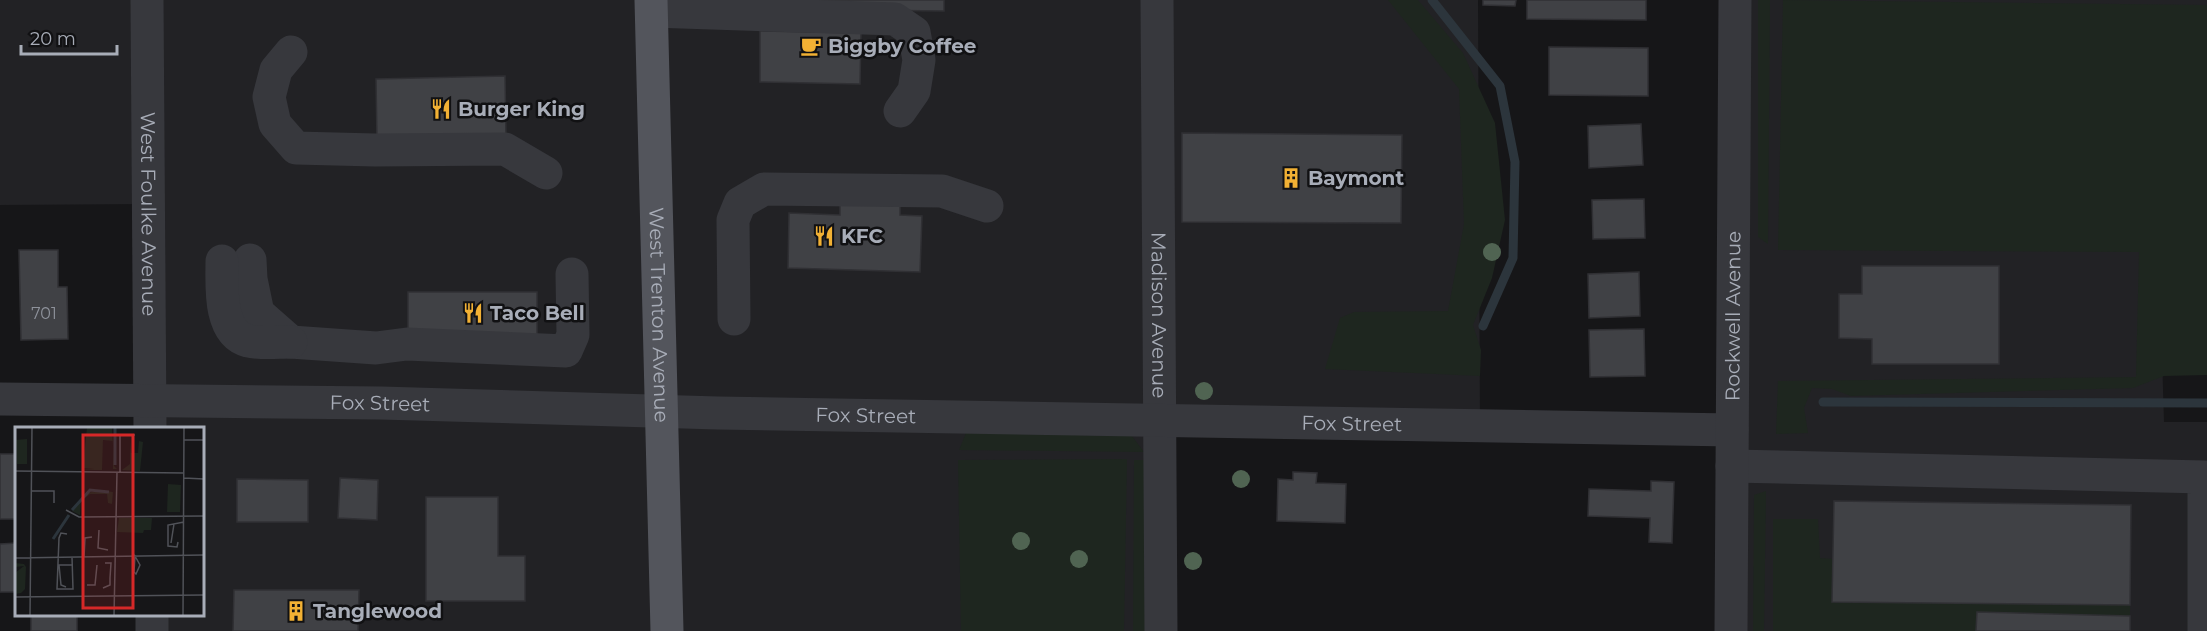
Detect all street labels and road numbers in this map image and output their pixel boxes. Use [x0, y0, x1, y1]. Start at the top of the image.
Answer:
street label: West Foulke Avenue [136, 112, 161, 316]
street label: West Trenton Avenue [644, 207, 674, 423]
street label: Rockwell Avenue [1720, 231, 1746, 401]
street label: Madison Avenue [1146, 232, 1172, 398]
street label: Fox Street [329, 390, 431, 416]
street label: Fox Street [815, 403, 916, 428]
street label: Fox Street [1301, 411, 1402, 436]

